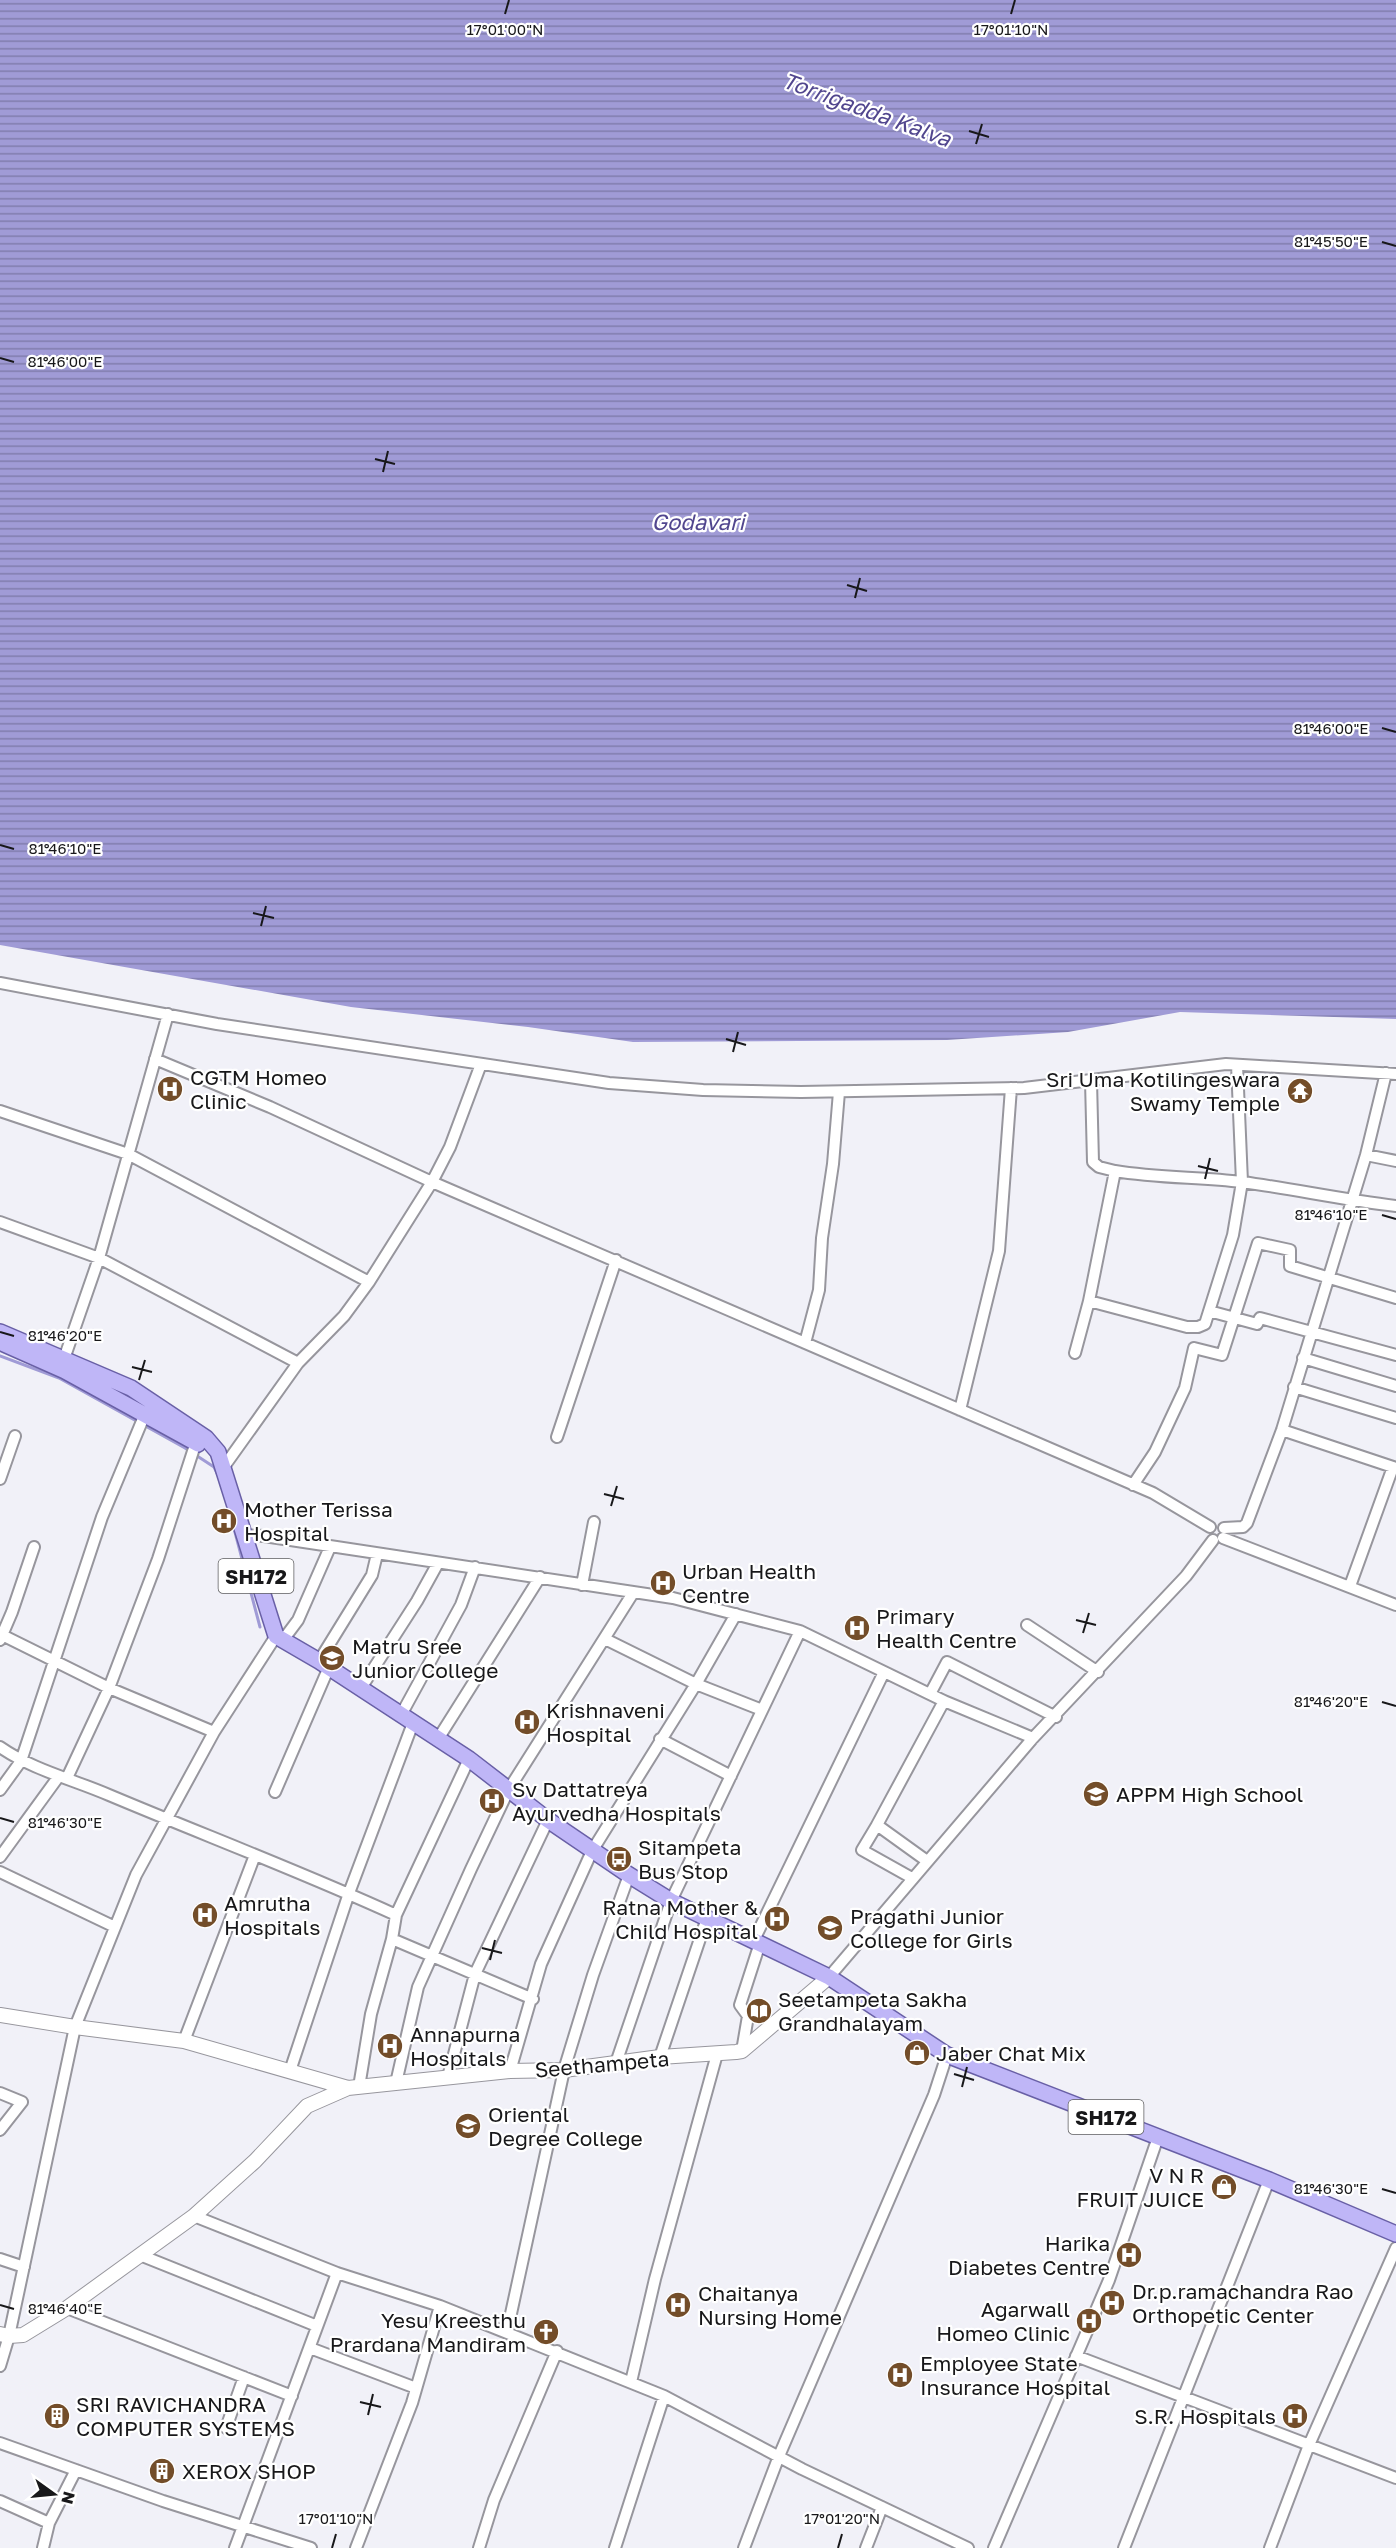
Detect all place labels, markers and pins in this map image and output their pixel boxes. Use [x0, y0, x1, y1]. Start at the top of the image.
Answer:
place label: CGTM Homeo Clinic [190, 1064, 327, 1114]
place label: Sri Uma Kotilingeswara Swamy Temple [1046, 1066, 1280, 1116]
hospital icon: CGTM Homeo Clinic [155, 1074, 185, 1104]
temple icon: Sri Uma Kotilingeswara Swamy Temple [1285, 1076, 1315, 1106]
place label: Mother Terissa Hospital [244, 1496, 393, 1546]
hospital icon: Mother Terissa Hospital [209, 1506, 239, 1536]
place label: Urban Health Centre [682, 1558, 816, 1608]
hospital icon: Urban Health Centre [648, 1568, 678, 1598]
place label: Primary Health Centre [876, 1603, 1017, 1653]
hospital icon: Primary Health Centre [842, 1613, 872, 1643]
place label: Matru Sree Junior College [352, 1633, 498, 1683]
school or university icon: Matru Sree Junior College [317, 1643, 347, 1673]
place label: Krishnaveni Hospital [546, 1697, 665, 1747]
hospital icon: Krishnaveni Hospital [512, 1707, 542, 1737]
place label: Sv Dattatreya Ayurvedha Hospitals [512, 1776, 721, 1826]
school or university icon: APPM High School [1081, 1779, 1111, 1809]
place label: APPM High School [1116, 1781, 1303, 1807]
hospital icon: Sv Dattatreya Ayurvedha Hospitals [477, 1786, 507, 1816]
place label: Sitampeta Bus Stop [638, 1834, 741, 1884]
bus stop icon: Sitampeta Bus Stop [604, 1844, 634, 1874]
place label: Amrutha Hospitals [224, 1890, 320, 1940]
place label: Ratna Mother & Child Hospital [602, 1894, 758, 1944]
hospital icon: Amrutha Hospitals [190, 1900, 220, 1930]
place label: Pragathi Junior College for Girls [850, 1903, 1013, 1953]
hospital icon: Ratna Mother & Child Hospital [762, 1904, 792, 1934]
school or university icon: Pragathi Junior College for Girls [815, 1913, 845, 1943]
place label: Seetampeta Sakha Grandhalayam [778, 1986, 967, 2036]
library icon: Seetampeta Sakha Grandhalayam [744, 1996, 774, 2026]
place label: Annapurna Hospitals [410, 2021, 520, 2071]
hospital icon: Annapurna Hospitals [375, 2031, 405, 2061]
shop icon: Jaber Chat Mix [902, 2038, 932, 2068]
place label: Jaber Chat Mix [936, 2040, 1086, 2066]
place label: Oriental Degree College [488, 2101, 643, 2151]
school or university icon: Oriental Degree College [453, 2111, 483, 2141]
place label: V N R FRUIT JUICE [1077, 2162, 1204, 2212]
shop icon: V N R FRUIT JUICE [1209, 2172, 1239, 2202]
place label: Harika Diabetes Centre [948, 2230, 1110, 2280]
hospital icon: Harika Diabetes Centre [1114, 2240, 1144, 2270]
place label: Dr.p.ramachandra Rao Orthopetic Center [1132, 2278, 1353, 2328]
place label: Chaitanya Nursing Home [698, 2280, 842, 2330]
hospital icon: Dr.p.ramachandra Rao Orthopetic Center [1097, 2288, 1127, 2318]
hospital icon: Chaitanya Nursing Home [663, 2290, 693, 2320]
place label: Agarwall Homeo Clinic [936, 2296, 1070, 2346]
hospital icon: Agarwall Homeo Clinic [1074, 2306, 1104, 2336]
place label: Yesu Kreesthu Prardana Mandiram [330, 2307, 526, 2357]
church icon: Yesu Kreesthu Prardana Mandiram [531, 2317, 561, 2347]
place label: Employee State Insurance Hospital [920, 2350, 1110, 2400]
hospital icon: Employee State Insurance Hospital [885, 2360, 915, 2390]
place label: SRI RAVICHANDRA COMPUTER SYSTEMS [76, 2391, 295, 2441]
building icon: SRI RAVICHANDRA COMPUTER SYSTEMS [42, 2401, 72, 2431]
hospital icon: S.R. Hospitals [1280, 2401, 1310, 2431]
place label: S.R. Hospitals [1134, 2403, 1276, 2429]
building icon: XEROX SHOP [147, 2456, 177, 2486]
place label: XEROX SHOP [182, 2458, 316, 2484]

